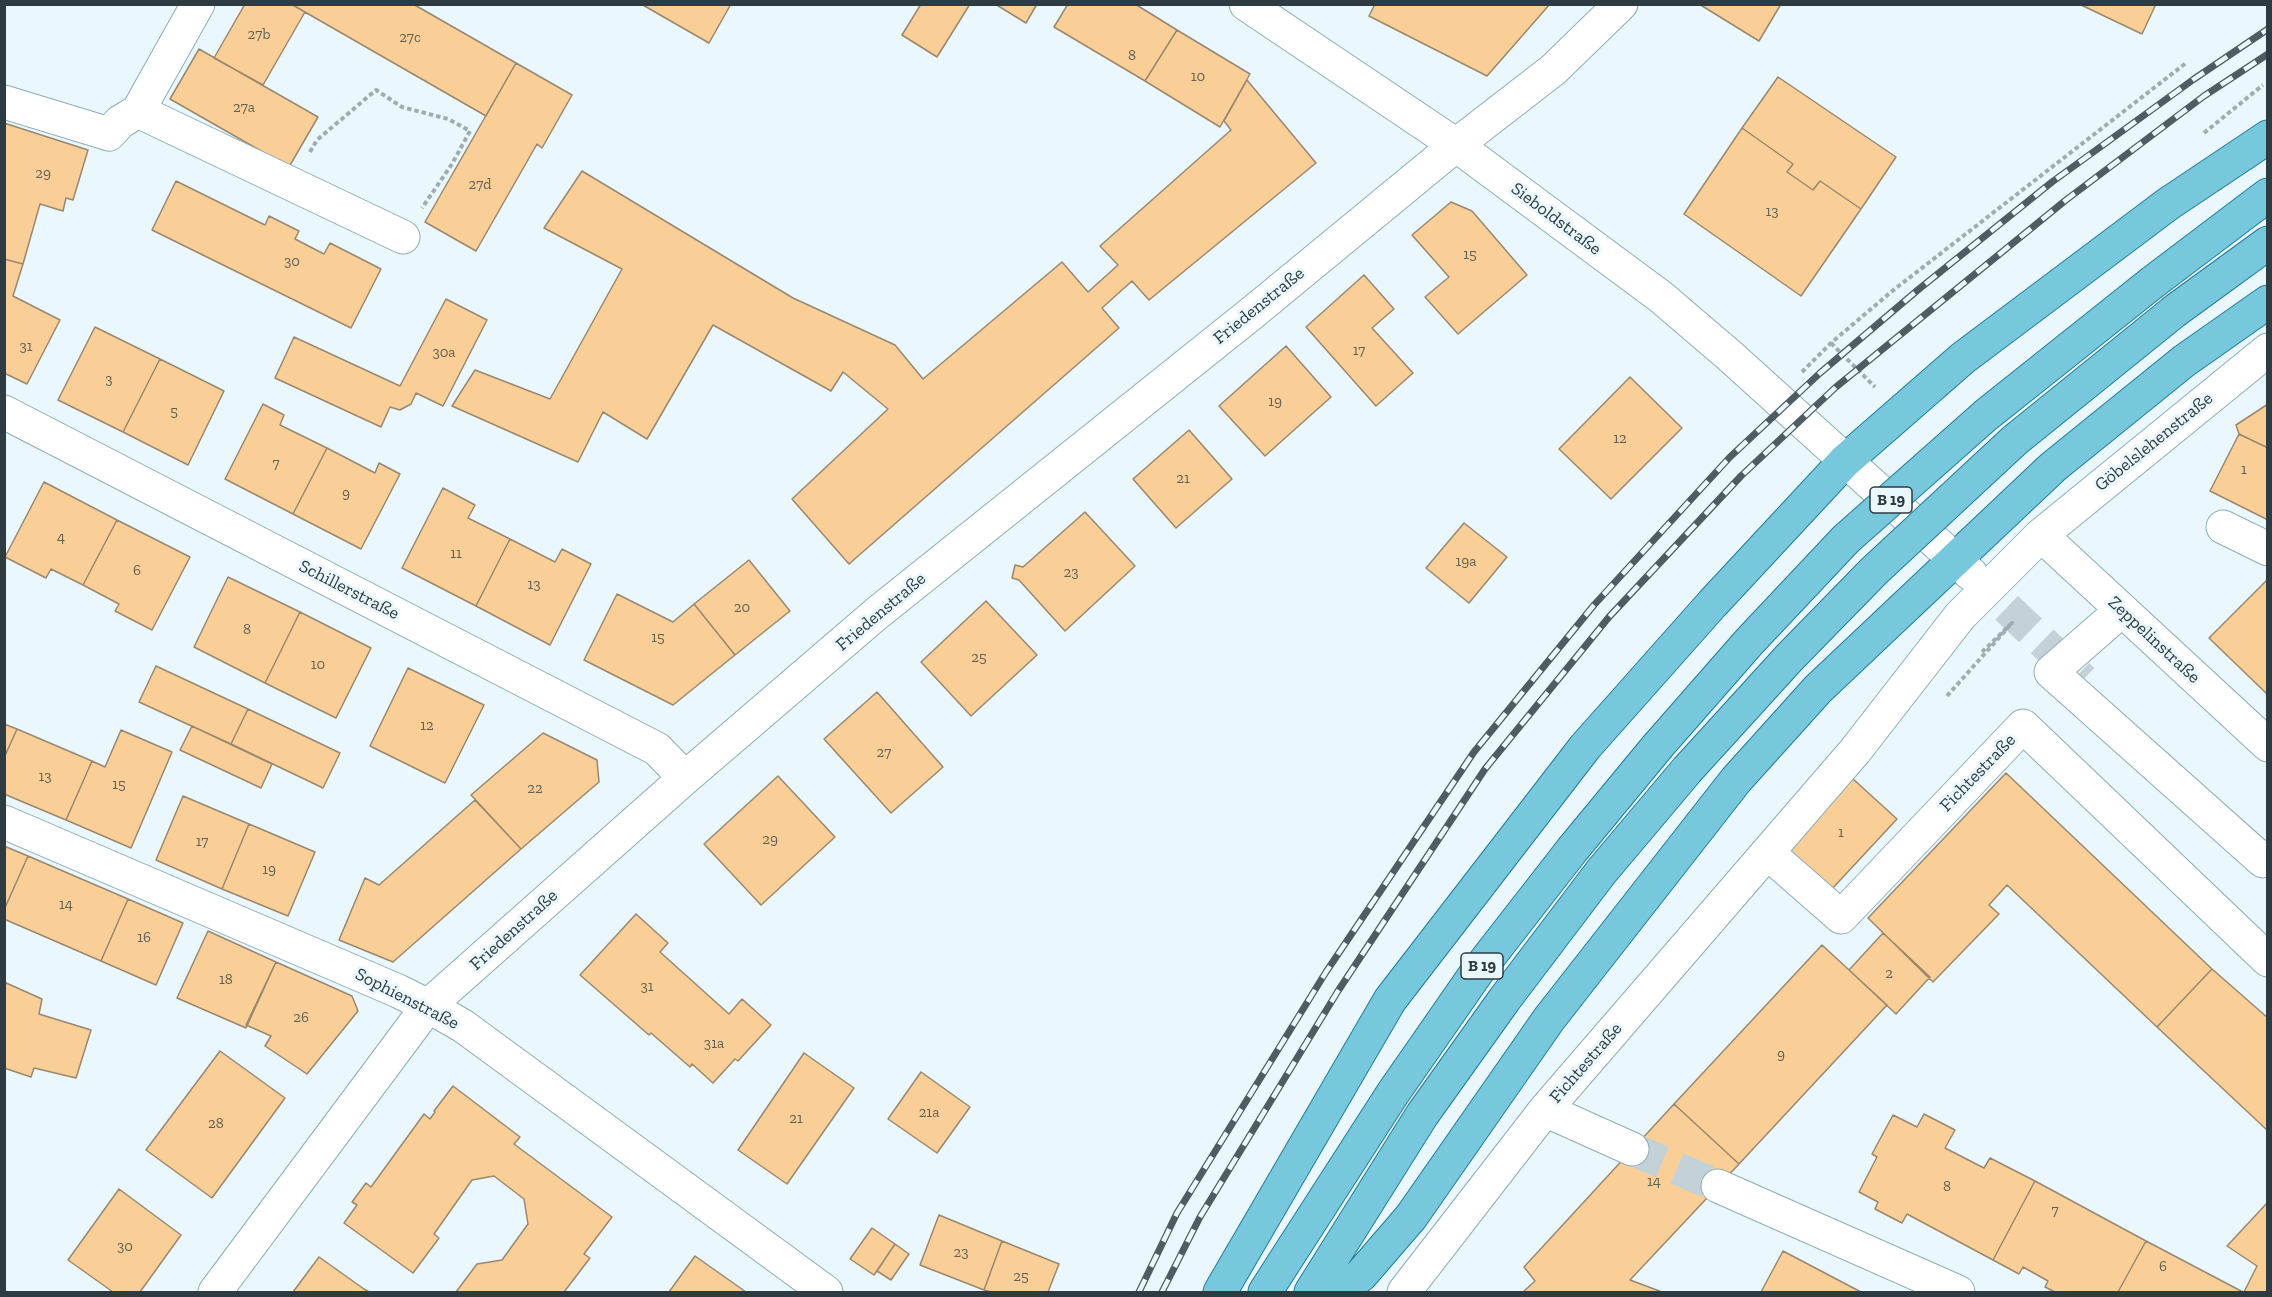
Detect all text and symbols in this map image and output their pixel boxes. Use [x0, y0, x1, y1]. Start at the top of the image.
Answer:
house number: 27b [248, 26, 270, 44]
house number: 27c [399, 29, 421, 47]
house number: 8 [1128, 47, 1136, 65]
house number: 10 [1191, 68, 1205, 86]
house number: 27a [233, 99, 255, 117]
house number: 29 [35, 165, 51, 183]
house number: 27d [468, 176, 492, 194]
street label: Sieboldstraße [1507, 178, 1605, 260]
house number: 13 [1765, 203, 1779, 221]
house number: 15 [1463, 246, 1477, 264]
house number: 30 [284, 253, 300, 271]
street label: Friedenstraße [1209, 263, 1309, 349]
house number: 31 [19, 338, 33, 356]
house number: 17 [1353, 342, 1365, 360]
house number: 30a [432, 344, 456, 362]
house number: 3 [105, 371, 113, 389]
street label: Göbelslehenstraße [2091, 388, 2217, 496]
house number: 19 [1268, 393, 1282, 411]
house number: 5 [170, 403, 178, 421]
house number: 12 [1613, 430, 1627, 448]
house number: 7 [272, 455, 280, 473]
house number: 1 [2241, 461, 2247, 479]
house number: 21 [1176, 470, 1190, 488]
house number: 9 [342, 485, 350, 503]
road number: B 19 [1870, 487, 1912, 513]
house number: 4 [57, 529, 65, 547]
house number: 11 [450, 545, 462, 563]
house number: 19a [1456, 553, 1476, 571]
street label: Schillerstraße [295, 555, 403, 625]
house number: 6 [133, 562, 141, 580]
house number: 23 [1063, 564, 1079, 582]
street label: Friedenstraße [832, 568, 930, 656]
house number: 13 [527, 576, 541, 594]
street label: Zeppelinstraße [2103, 592, 2205, 688]
house number: 20 [734, 599, 750, 617]
house number: 8 [243, 621, 251, 639]
house number: 15 [651, 629, 665, 647]
house number: 25 [971, 649, 987, 667]
house number: 10 [311, 656, 325, 674]
house number: 12 [420, 717, 434, 735]
street label: Fichtestraße [1936, 730, 2020, 816]
house number: 27 [877, 744, 891, 762]
house number: 13 [38, 768, 52, 786]
house number: 15 [112, 776, 126, 794]
house number: 22 [527, 780, 543, 798]
house number: 1 [1838, 824, 1844, 842]
house number: 29 [762, 831, 778, 849]
house number: 17 [196, 833, 208, 851]
house number: 19 [262, 861, 276, 879]
street label: Friedenstraße [466, 885, 562, 975]
house number: 14 [59, 896, 73, 914]
house number: 16 [137, 929, 151, 947]
road number: B 19 [1461, 953, 1503, 979]
street label: Sophienstraße [351, 964, 463, 1034]
house number: 2 [1885, 965, 1893, 983]
house number: 18 [219, 971, 233, 989]
house number: 31 [640, 978, 654, 996]
house number: 26 [293, 1009, 309, 1027]
street label: Fichtestraße [1545, 1018, 1627, 1108]
house number: 31a [704, 1035, 724, 1053]
house number: 9 [1777, 1046, 1785, 1064]
house number: 21a [919, 1104, 939, 1122]
house number: 21 [789, 1110, 803, 1128]
house number: 28 [208, 1115, 224, 1133]
house number: 14 [1647, 1173, 1661, 1191]
house number: 8 [1943, 1178, 1951, 1196]
house number: 7 [2051, 1202, 2059, 1220]
house number: 30 [117, 1238, 133, 1256]
house number: 23 [953, 1244, 969, 1262]
house number: 6 [2159, 1258, 2167, 1276]
house number: 25 [1013, 1268, 1029, 1286]

